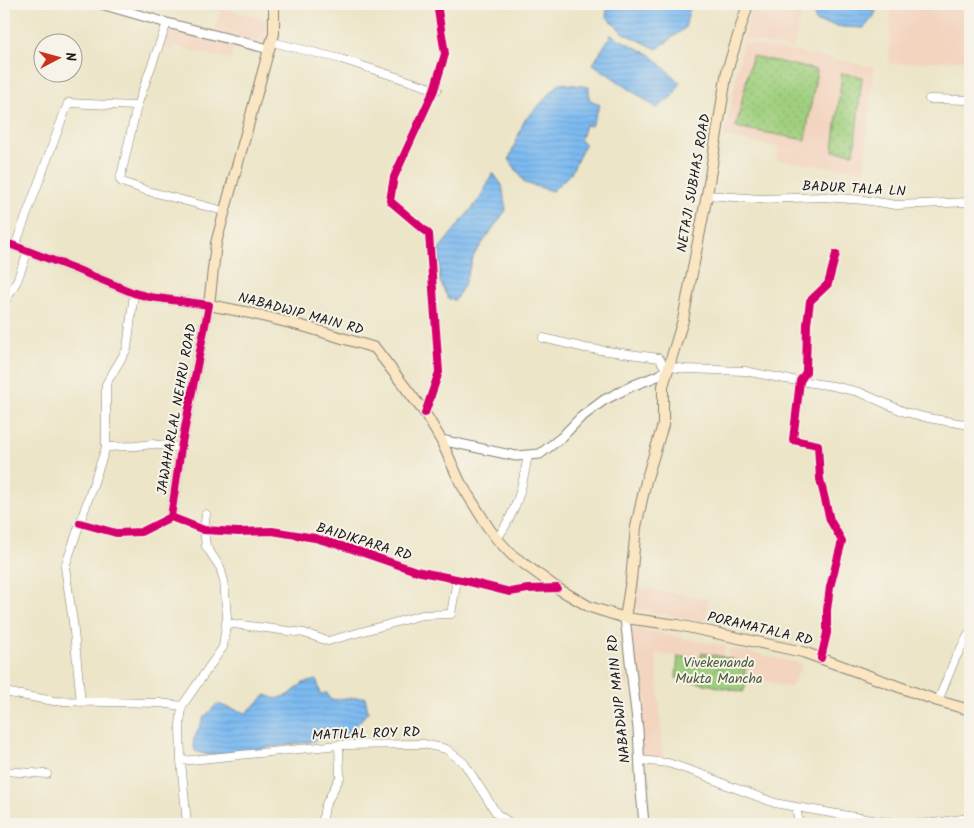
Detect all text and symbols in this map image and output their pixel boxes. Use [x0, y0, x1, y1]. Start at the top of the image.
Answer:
north arrow [32, 32, 82, 82]
text: N [59, 51, 81, 62]
street label: NETAJI SUBHAS ROAD [671, 112, 717, 254]
street label: BADUR TALA LN [802, 175, 907, 203]
street label: NABADWIP MAIN RD [236, 287, 366, 341]
street label: JAWAHARLAL NEHRU ROAD [151, 322, 203, 496]
street label: BAIDIKPARA RD [313, 517, 415, 567]
street label: PORAMATALA RD [705, 606, 815, 652]
street label: NABADWIP MAIN RD [601, 634, 637, 764]
park label: Vivekenanda Mukta Mancha [675, 652, 763, 690]
street label: MATILAL ROY RD [311, 721, 421, 747]

